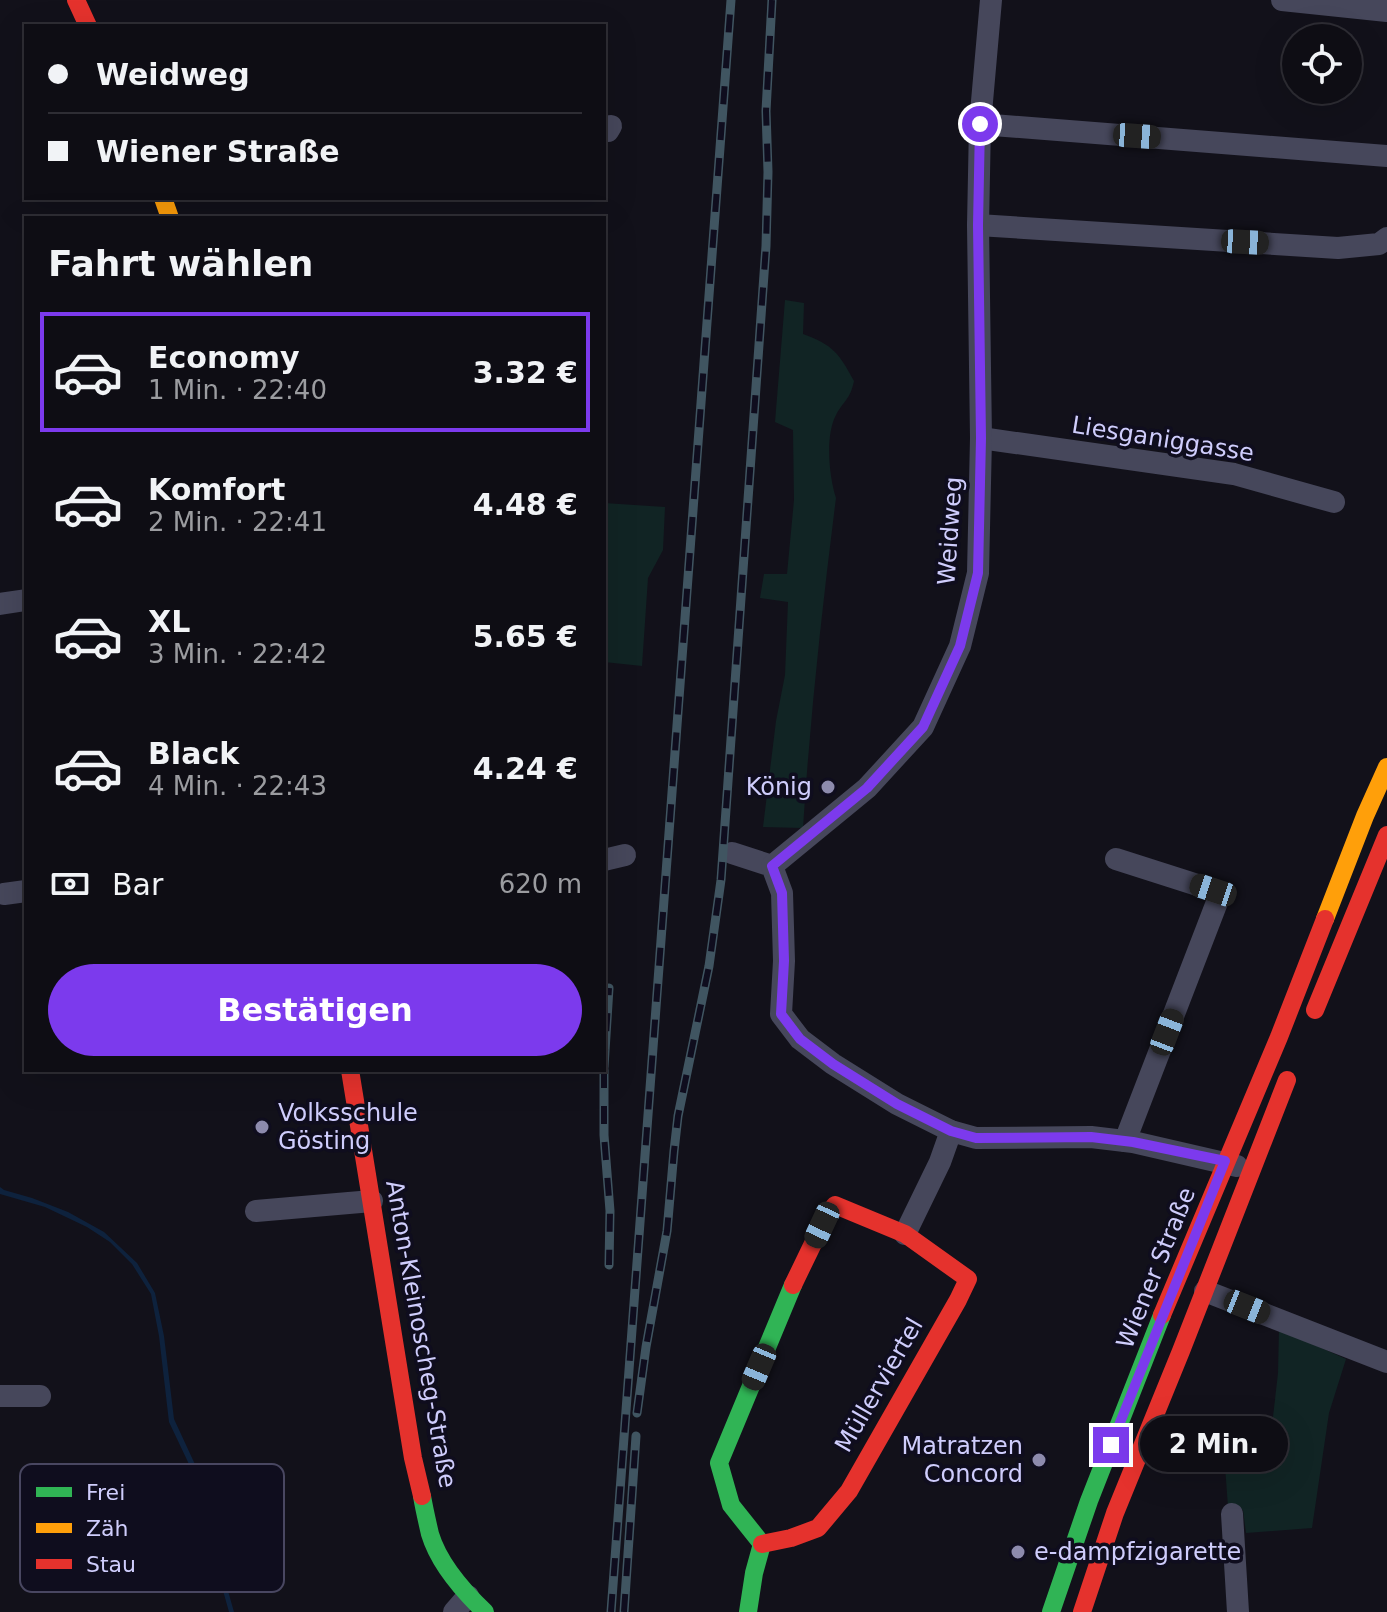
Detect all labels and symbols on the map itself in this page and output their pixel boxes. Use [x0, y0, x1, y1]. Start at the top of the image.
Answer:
route start [962, 106, 998, 142]
car [1112, 122, 1162, 150]
car [1220, 229, 1270, 255]
street label: Liesganiggasse [1070, 411, 1256, 467]
street label: Weidweg [932, 476, 968, 586]
place label: König [746, 773, 812, 801]
marker: König [819, 778, 837, 796]
car [1186, 871, 1240, 909]
car [1147, 1005, 1187, 1059]
place label: Volksschule Gösting [278, 1099, 418, 1155]
marker: Volksschule Gösting [253, 1118, 271, 1136]
street label: Anton-Kleinoscheg-Straße [380, 1178, 462, 1490]
street label: Wiener Straße [1111, 1183, 1201, 1353]
car [801, 1198, 843, 1252]
car [1220, 1287, 1274, 1327]
street label: Müllerviertel [829, 1313, 929, 1457]
car [739, 1340, 779, 1394]
callout: 2 Min. [1139, 1417, 1287, 1473]
route end [1093, 1427, 1129, 1463]
place label: Matratzen Concord [902, 1432, 1023, 1488]
marker: Matratzen Concord [1030, 1451, 1048, 1469]
legend [20, 1464, 284, 1592]
text: Frei [86, 1480, 125, 1505]
text: Zäh [86, 1516, 129, 1541]
place label: e-dampfzigarette [1034, 1538, 1241, 1566]
marker: e-dampfzigarette [1009, 1543, 1027, 1561]
text: Stau [86, 1552, 136, 1577]

